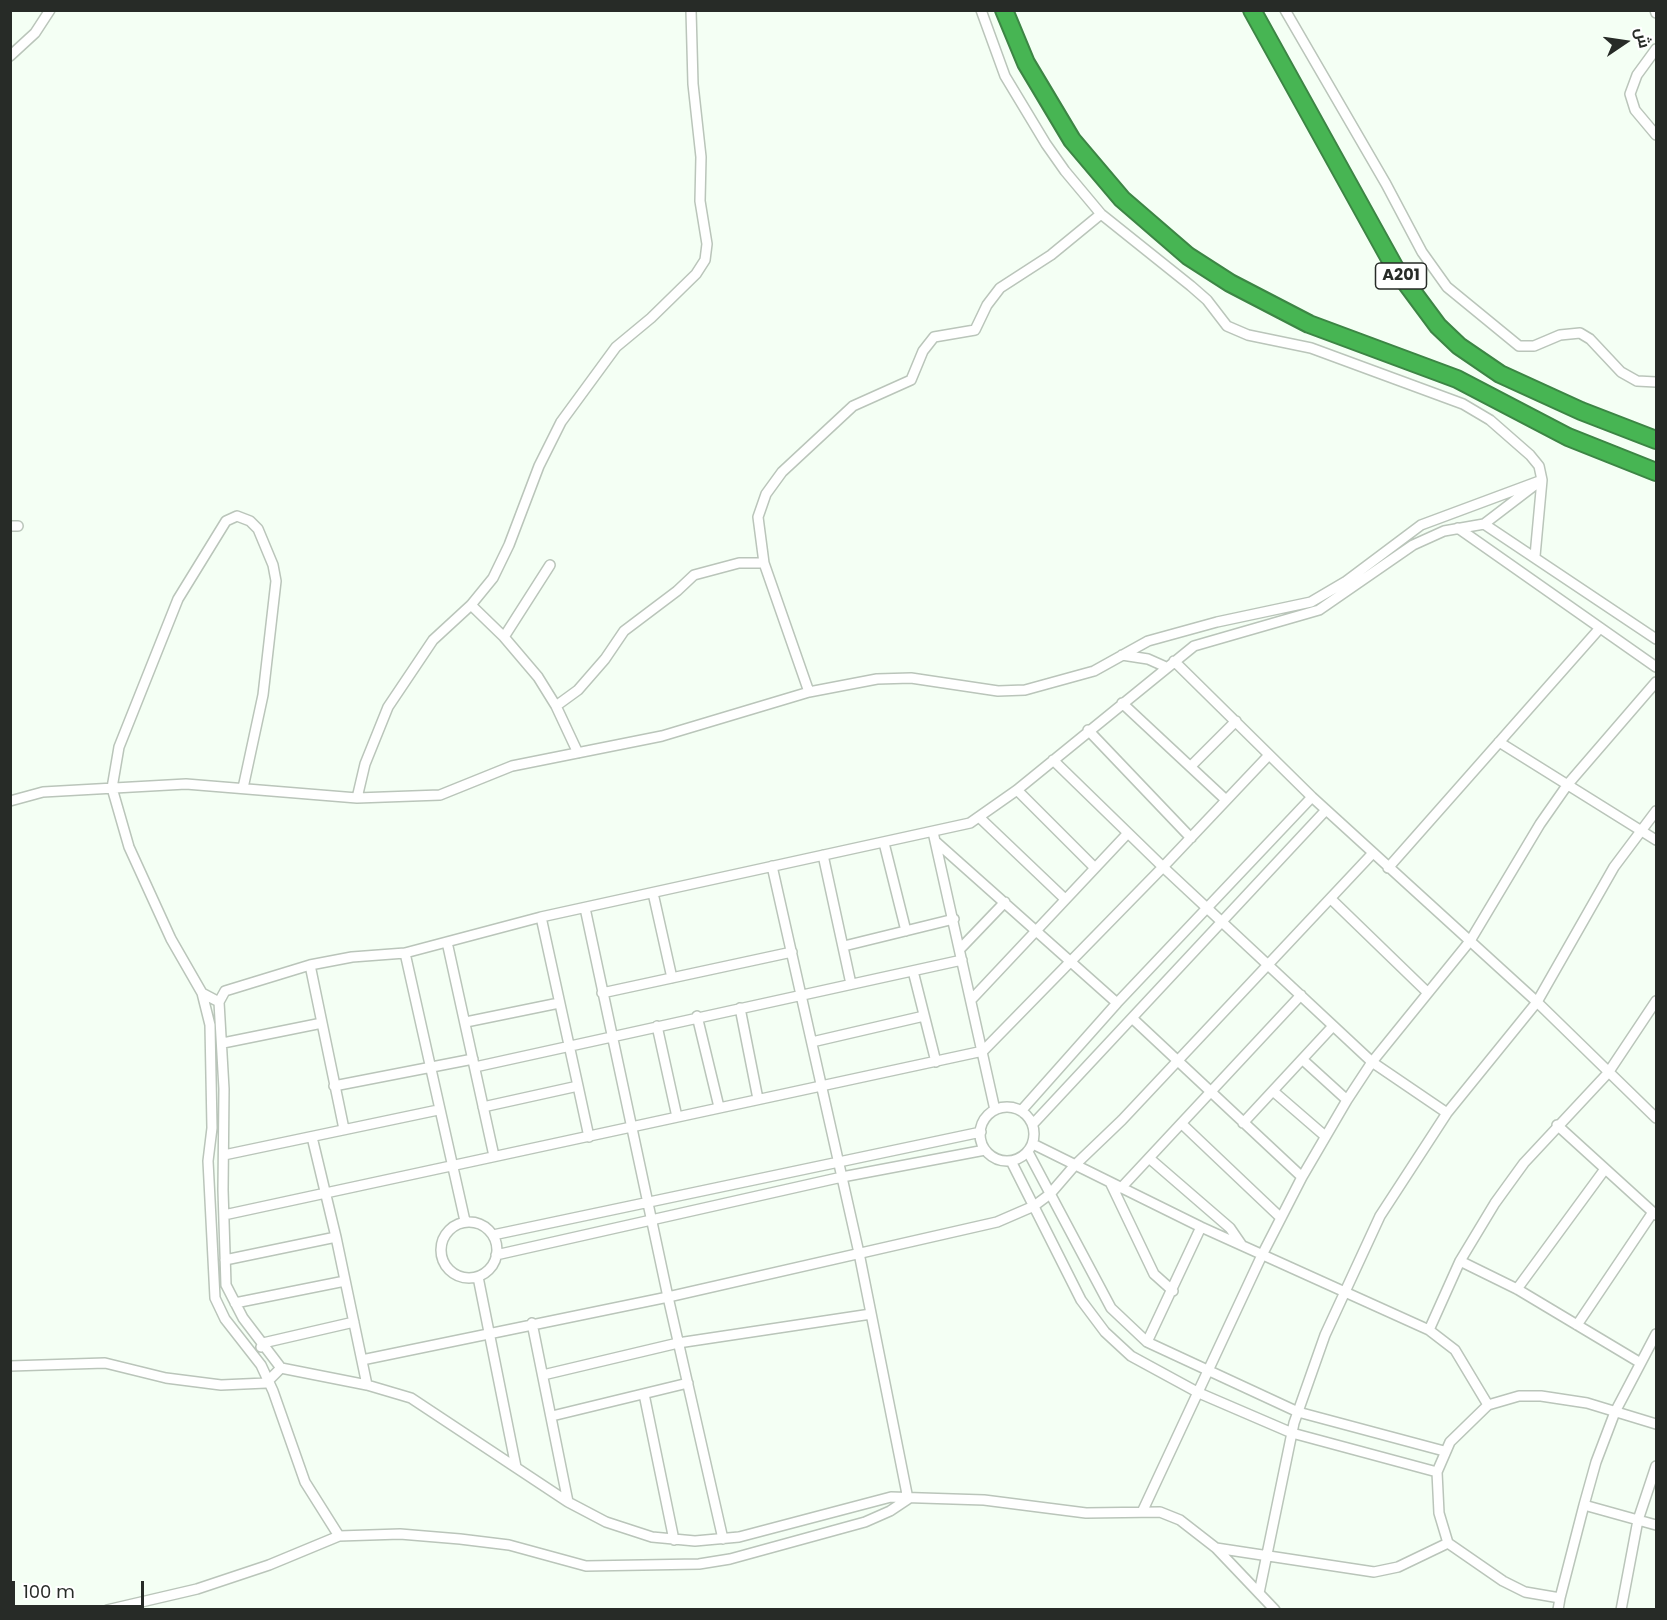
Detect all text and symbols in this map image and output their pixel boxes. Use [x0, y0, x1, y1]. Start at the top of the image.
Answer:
north arrow [1595, 12, 1655, 72]
text: ش [1630, 25, 1657, 50]
road number: A201 [1376, 263, 1426, 289]
scale bar [15, 1569, 147, 1607]
text: 100 m [23, 1579, 75, 1604]

